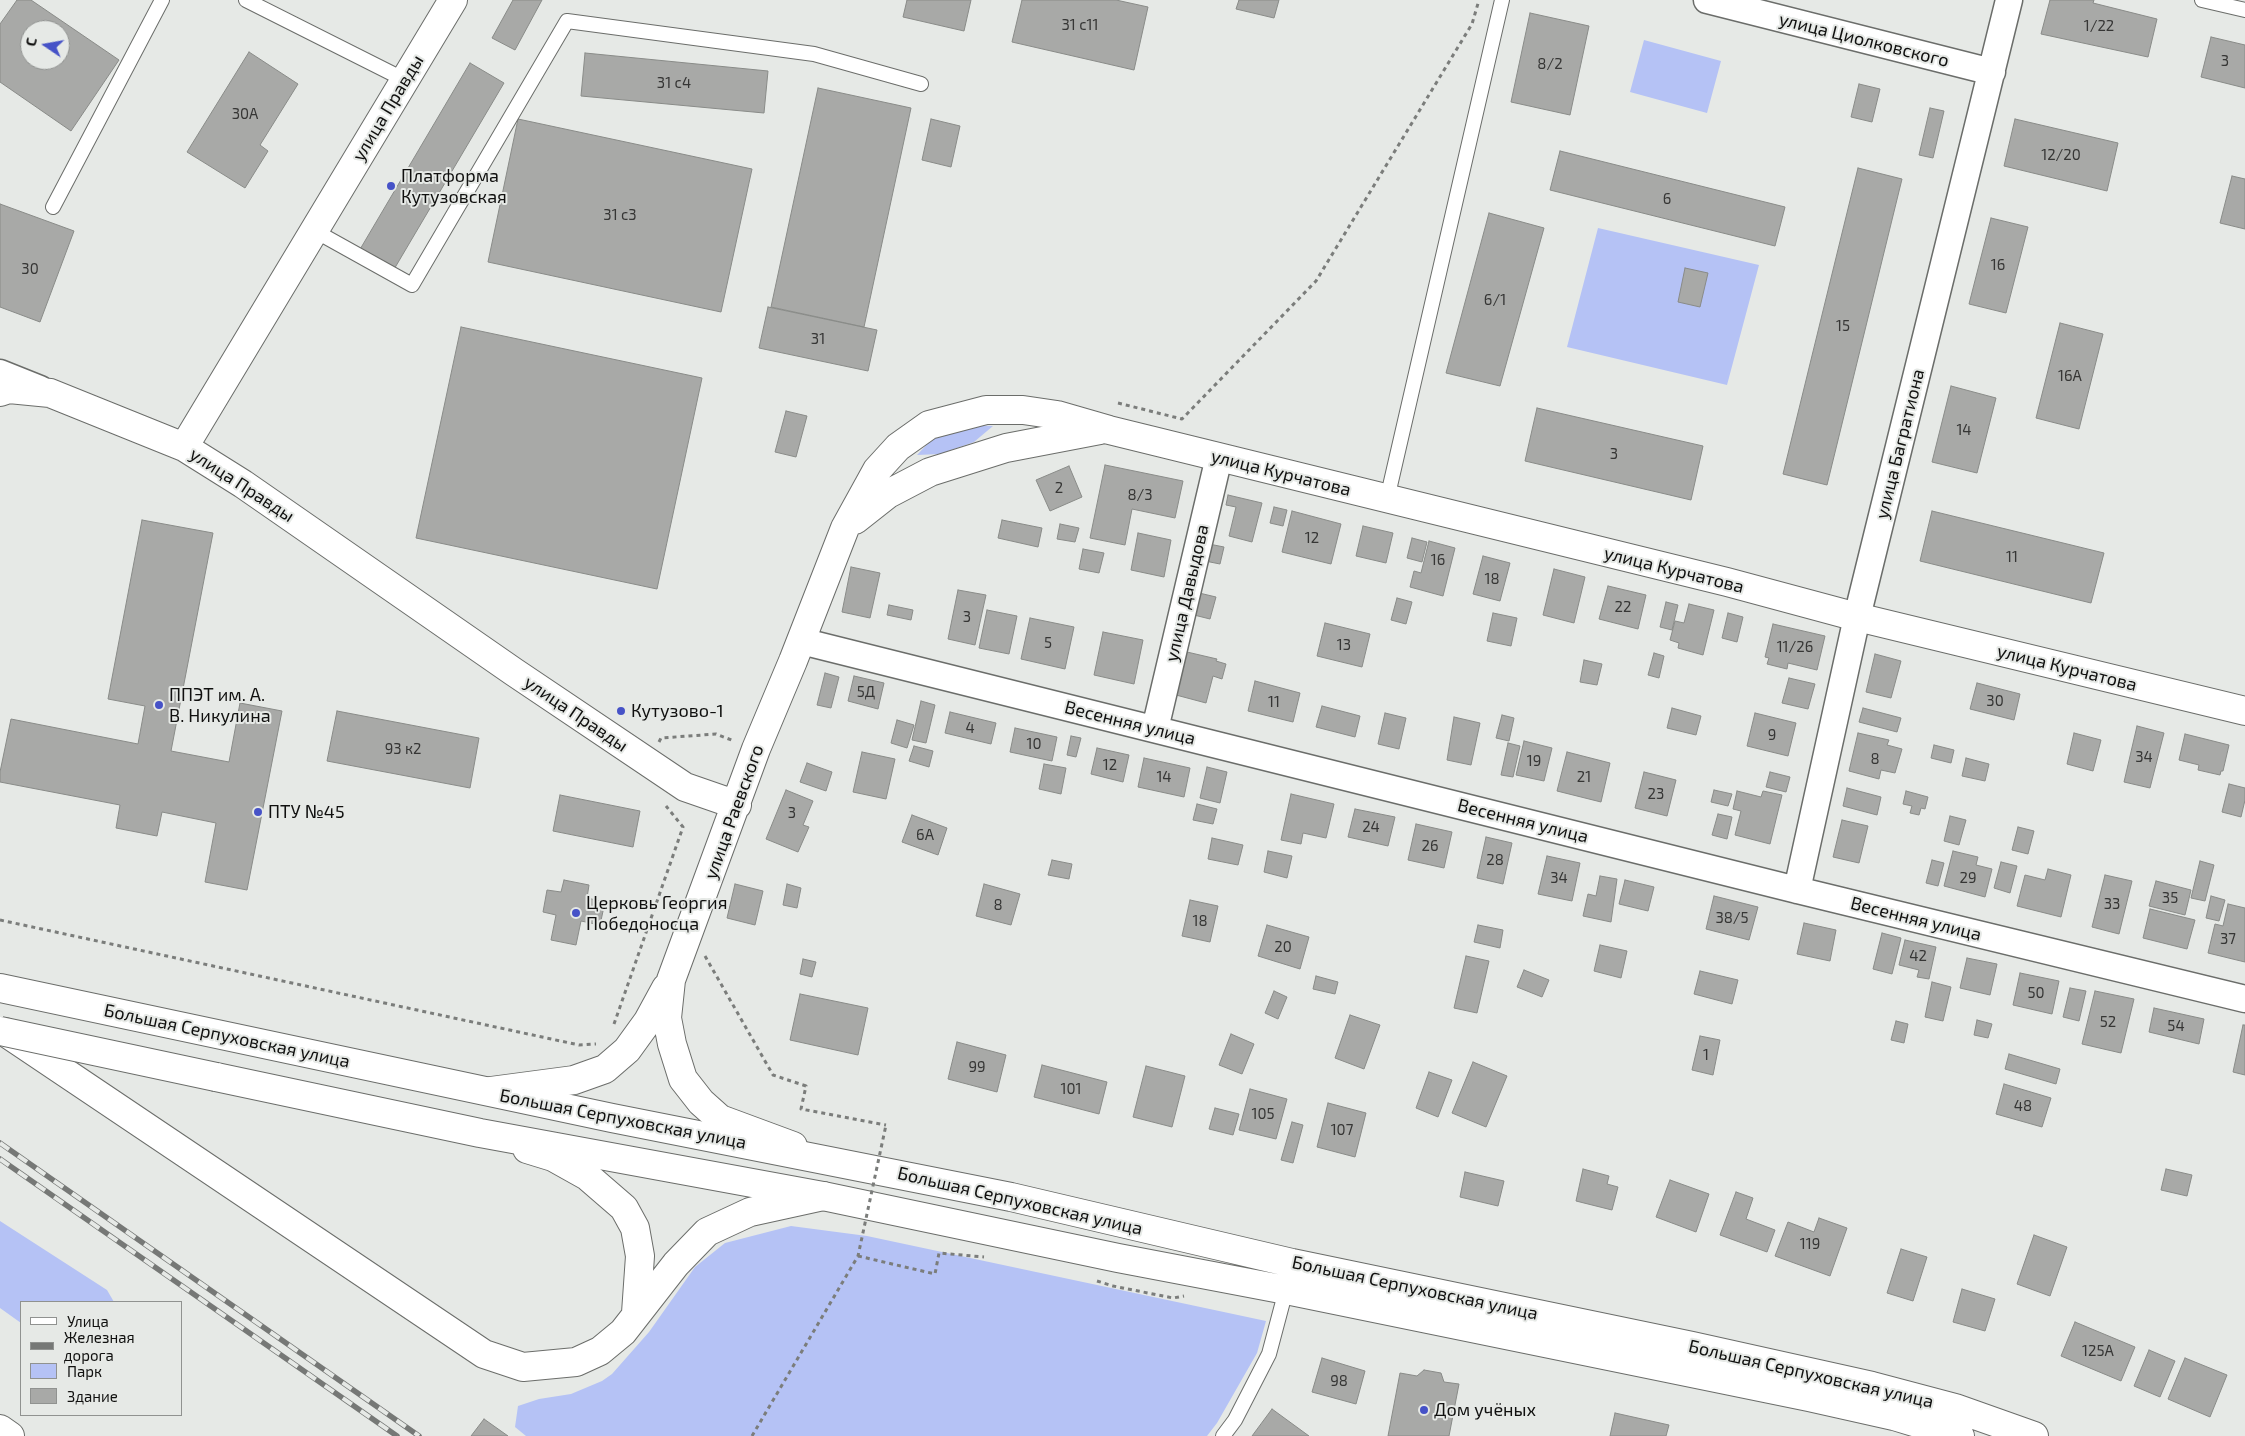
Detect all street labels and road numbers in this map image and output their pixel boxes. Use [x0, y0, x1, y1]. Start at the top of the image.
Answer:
street label: улица Циолковского [1777, 8, 1951, 72]
street label: улица Правды [348, 51, 428, 165]
street label: улица Багратиона [1871, 367, 1929, 521]
street label: улица Правды [186, 443, 298, 527]
street label: улица Курчатова [1209, 445, 1353, 501]
street label: улица Давыдова [1161, 522, 1213, 664]
street label: улица Курчатова [1602, 542, 1746, 598]
street label: улица Курчатова [1995, 640, 2139, 696]
street label: улица Правды [520, 671, 632, 757]
street label: Весенняя улица [1062, 696, 1198, 750]
street label: улица Раевского [700, 742, 768, 882]
street label: Весенняя улица [1455, 794, 1591, 848]
street label: Весенняя улица [1848, 892, 1984, 946]
street label: Большая Серпуховская улица [102, 999, 352, 1073]
street label: Большая Серпуховская улица [498, 1084, 748, 1154]
street label: Большая Серпуховская улица [895, 1162, 1145, 1240]
street label: Большая Серпуховская улица [1290, 1251, 1540, 1325]
street label: Большая Серпуховская улица [1686, 1335, 1936, 1413]

